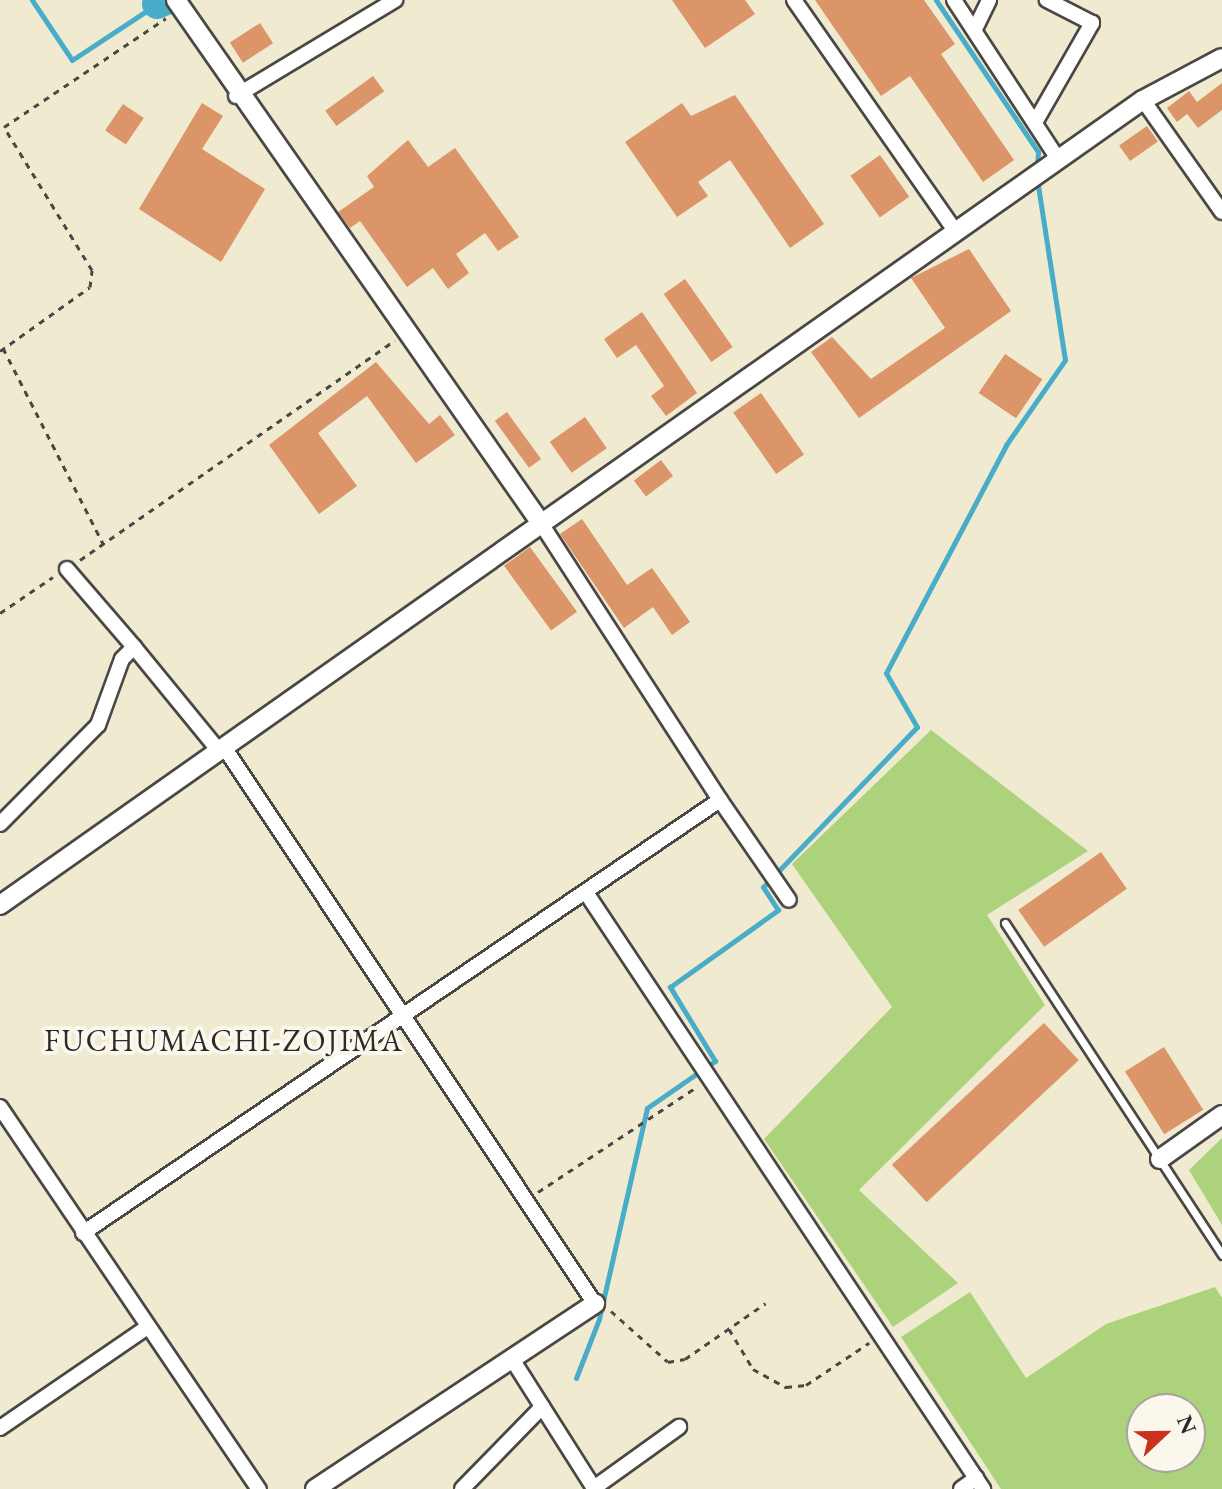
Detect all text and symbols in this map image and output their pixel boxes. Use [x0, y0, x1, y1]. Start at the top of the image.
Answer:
district label: FUCHUMACHI-ZOJIMA [44, 1023, 404, 1059]
north arrow [1126, 1393, 1206, 1473]
text: N [1170, 1411, 1204, 1438]

